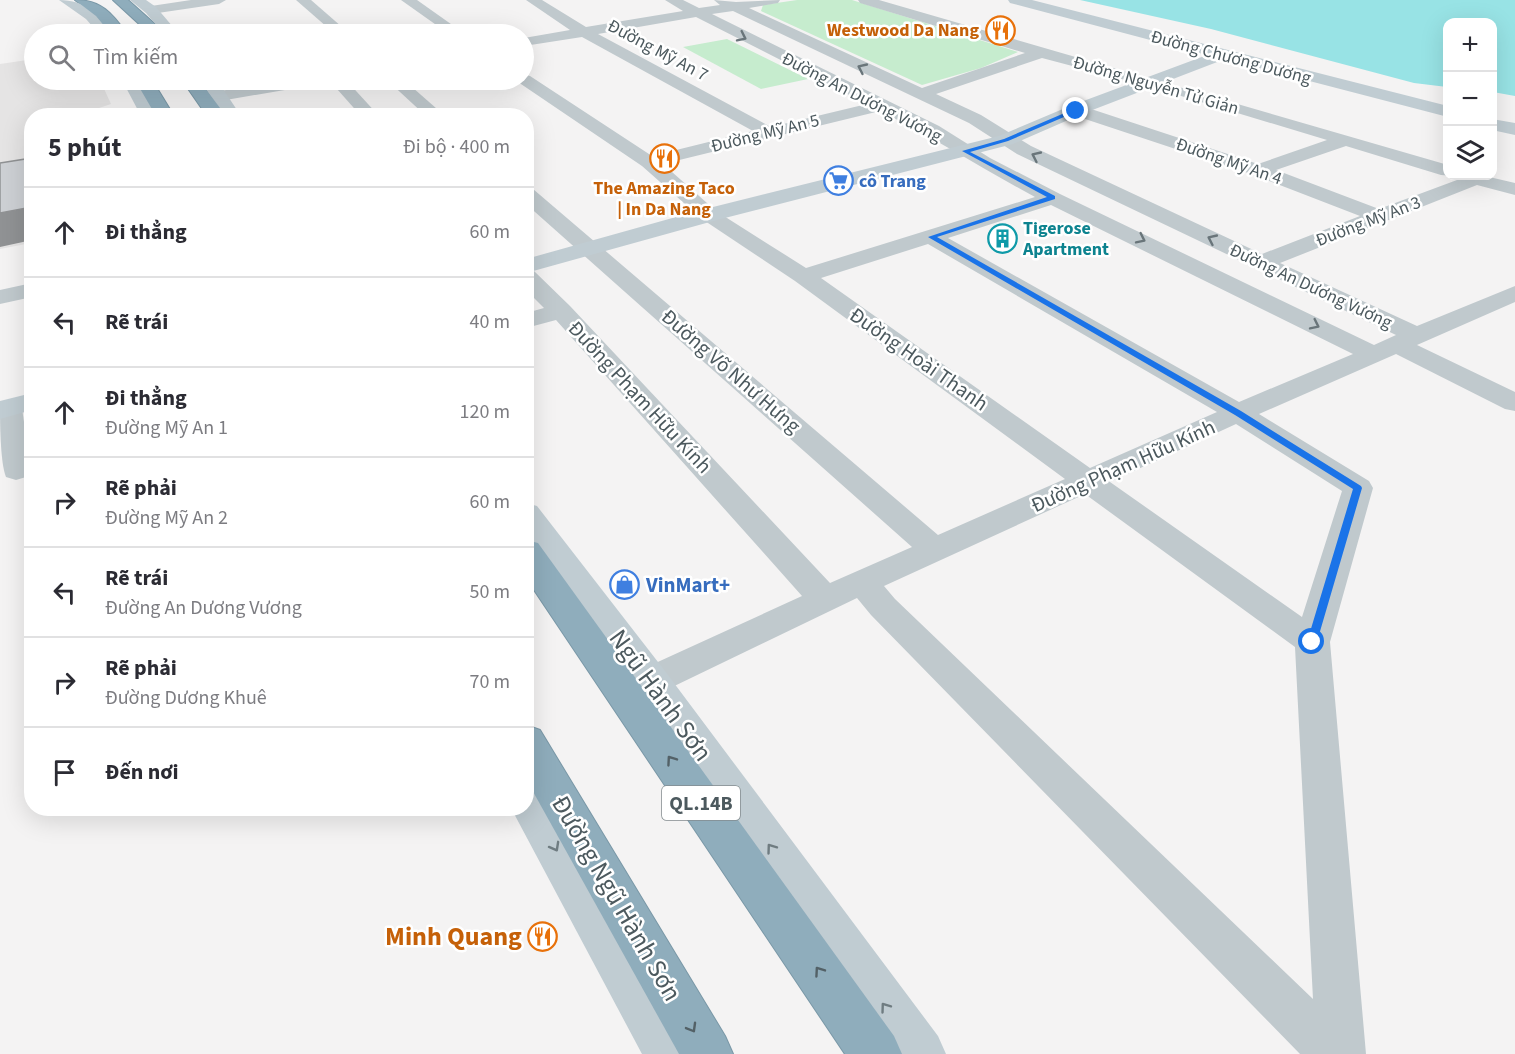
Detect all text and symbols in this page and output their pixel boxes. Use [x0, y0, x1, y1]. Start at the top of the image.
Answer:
street label: Đường Mỹ An 7 [603, 13, 713, 87]
restaurant icon: Westwood Da Nang [984, 14, 1016, 46]
place label: Westwood Da Nang [827, 18, 979, 43]
map controls [1443, 18, 1497, 180]
button: + [1443, 18, 1497, 72]
search box [24, 24, 534, 90]
street label: Đường Chương Dương [1148, 24, 1314, 91]
one-way arrow [736, 29, 747, 41]
icon: search [45, 41, 78, 74]
text: Tìm kiếm [93, 41, 178, 73]
street label: Đường An Dương Vương [777, 46, 946, 149]
street label: Đường Nguyễn Tử Giản [1070, 50, 1242, 121]
one-way arrow [858, 63, 869, 75]
button: − [1443, 72, 1497, 126]
route end [1062, 97, 1088, 123]
street label: Đường Mỹ An 5 [708, 108, 822, 159]
button: layers [1443, 126, 1497, 180]
text: 5 phút [48, 129, 121, 166]
street label: Đường Mỹ An 4 [1172, 132, 1285, 191]
text: Đi bộ · 400 m [403, 133, 510, 161]
restaurant icon: The Amazing Taco | In Da Nang [648, 143, 680, 175]
one-way arrow [1031, 151, 1042, 163]
supermarket icon: cô Trang [822, 165, 854, 197]
place label: cô Trang [859, 169, 926, 194]
place label: The Amazing Taco | In Da Nang [593, 176, 735, 222]
street label: Đường Mỹ An 3 [1312, 190, 1424, 253]
icon: ahead [48, 216, 81, 249]
text: Đi thẳng [105, 216, 187, 248]
place label: Tigerose Apartment [1022, 216, 1109, 262]
text: 60 m [470, 218, 510, 246]
building icon: Tigerose Apartment [986, 222, 1018, 254]
one-way arrow [1134, 232, 1145, 243]
one-way arrow [1207, 235, 1218, 247]
street label: Đường An Dương Vương [1225, 238, 1396, 335]
street label: Đường Hoài Thanh [844, 300, 994, 418]
street label: Đường Võ Như Hưng [655, 302, 808, 440]
icon: left [48, 306, 81, 339]
text: Rẽ trái [105, 306, 168, 338]
text: 40 m [470, 308, 510, 336]
street label: Đường Phạm Hữu Kính [561, 314, 719, 480]
one-way arrow [1309, 318, 1320, 330]
text: Đi thẳng [105, 382, 187, 414]
icon: ahead [48, 396, 81, 429]
text: 120 m [460, 398, 510, 426]
street label: Đường Phạm Hữu Kính [1026, 412, 1220, 520]
text: Đường Mỹ An 1 [105, 414, 228, 442]
text: Rẽ phải [105, 472, 177, 504]
icon: right [48, 486, 81, 519]
text: 60 m [470, 488, 510, 516]
text: Đường Mỹ An 2 [105, 504, 228, 532]
text: Rẽ trái [105, 562, 168, 594]
shop icon: VinMart+ [609, 569, 641, 601]
place label: VinMart+ [645, 570, 730, 600]
icon: left [48, 576, 81, 609]
text: 50 m [470, 578, 510, 606]
text: Đường An Dương Vương [105, 594, 302, 622]
street label: Ngũ Hành Sơn [600, 622, 721, 769]
route start [1298, 628, 1324, 654]
text: Rẽ phải [105, 652, 177, 684]
icon: right [48, 666, 81, 699]
text: 70 m [470, 668, 510, 696]
text: Đường Dương Khuê [105, 684, 267, 712]
one-way arrow [667, 755, 678, 766]
icon: arrive [48, 756, 81, 789]
text: Đến nơi [105, 756, 179, 788]
road number: QL.14B [662, 786, 740, 820]
street label: Đường Ngũ Hành Sơn [542, 788, 691, 1008]
one-way arrow [548, 841, 559, 851]
one-way arrow [768, 844, 779, 855]
place label: Minh Quang [385, 918, 522, 955]
restaurant icon: Minh Quang [527, 920, 559, 952]
one-way arrow [815, 967, 826, 978]
one-way arrow [882, 1002, 893, 1013]
one-way arrow [685, 1022, 696, 1032]

